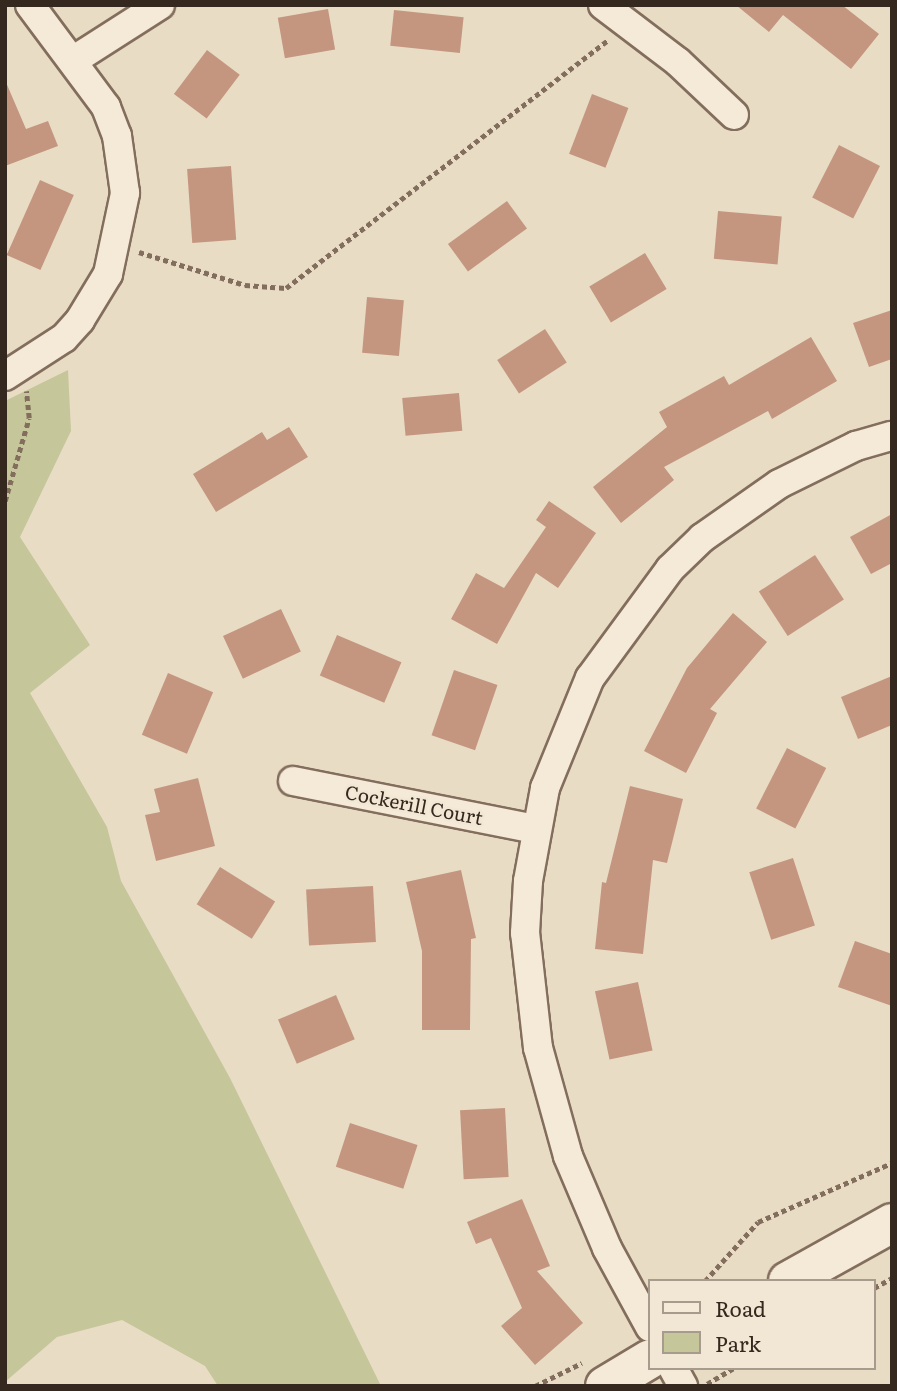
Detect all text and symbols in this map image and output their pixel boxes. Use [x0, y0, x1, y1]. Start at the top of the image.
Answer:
street label: Cockerill Court [343, 780, 485, 830]
legend [648, 1279, 876, 1370]
text: Road [715, 1292, 766, 1323]
text: Park [715, 1327, 761, 1358]

